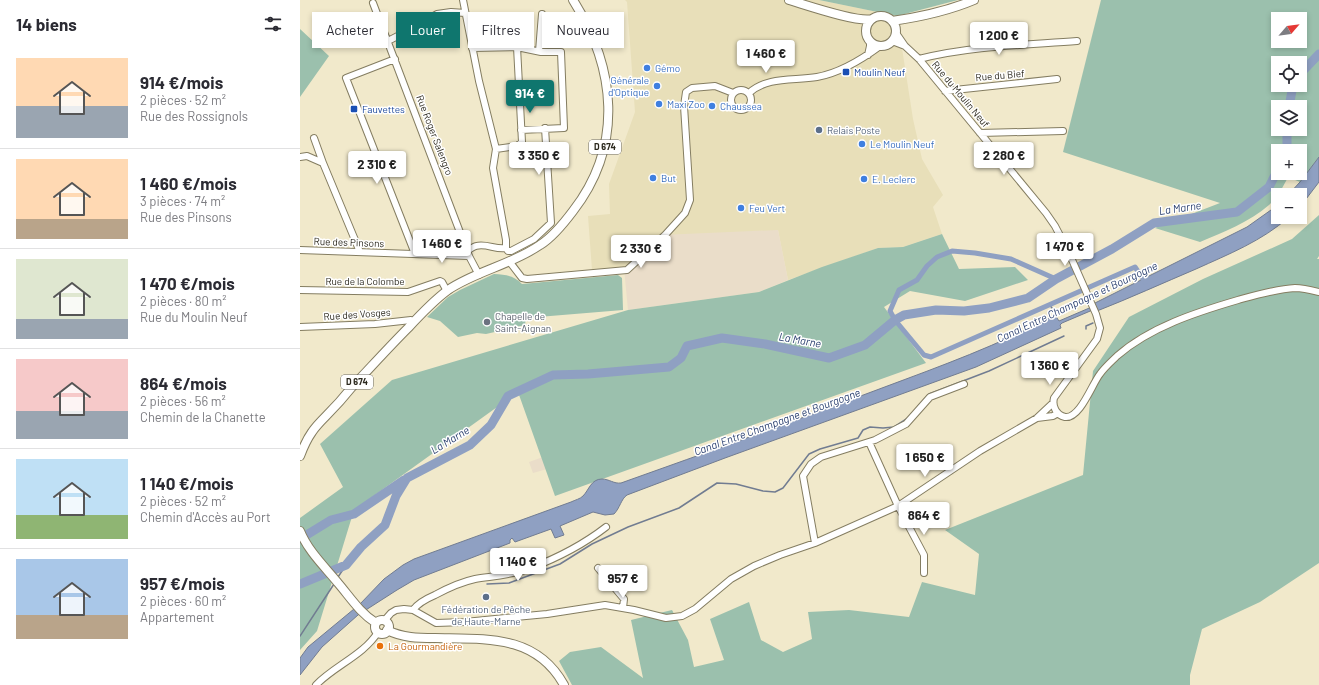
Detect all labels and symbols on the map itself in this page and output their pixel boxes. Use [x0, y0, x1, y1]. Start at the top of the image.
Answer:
north arrow [1271, 12, 1307, 48]
pin: 1 200 € [962, 22, 1036, 56]
pin: 1 460 € [729, 40, 803, 74]
street label: Rue du Moulin Neuf [930, 58, 993, 130]
place label: Gémo [655, 62, 680, 74]
marker: Gémo [642, 63, 652, 73]
place label: Moulin Neuf [854, 66, 906, 78]
marker: Moulin Neuf [841, 67, 851, 77]
street label: Rue du Bief [975, 67, 1025, 83]
place label: Générale d'Optique [608, 74, 649, 98]
pin: 914 € [502, 80, 558, 114]
marker: Générale d'Optique [652, 81, 662, 91]
street label: Rue Roger Salengro [414, 93, 456, 177]
place label: Maxi Zoo [667, 98, 705, 110]
marker: Maxi Zoo [654, 99, 664, 109]
place label: Chaussea [720, 100, 762, 112]
marker: Chaussea [707, 101, 717, 111]
place label: Fauvettes [362, 103, 405, 115]
marker: Fauvettes [349, 104, 359, 114]
place label: Relais Poste [827, 124, 880, 136]
marker: Relais Poste [814, 125, 824, 135]
place label: Le Moulin Neuf [870, 138, 935, 150]
marker: Le Moulin Neuf [857, 139, 867, 149]
road number: D 674 [589, 140, 621, 154]
pin: 3 350 € [502, 142, 576, 176]
pin: 2 280 € [967, 142, 1041, 176]
pin: 2 310 € [340, 151, 414, 185]
place label: But [661, 172, 676, 184]
marker: But [648, 173, 658, 183]
place label: E. Leclerc [872, 173, 915, 185]
marker: E. Leclerc [859, 174, 869, 184]
water label: La Marne [1158, 198, 1202, 217]
place label: Feu Vert [749, 202, 785, 214]
marker: Feu Vert [736, 203, 746, 213]
pin: 1 460 € [405, 230, 479, 264]
pin: 1 470 € [1028, 233, 1102, 267]
street label: Rue des Pinsons [313, 235, 385, 249]
pin: 2 330 € [604, 235, 678, 269]
water label: Canal Entre Champagne et Bourgogne [994, 258, 1160, 345]
street label: Rue de la Colombe [325, 275, 405, 287]
street label: Rue des Vosges [323, 306, 391, 322]
place label: Chapelle de Saint-Aignan [495, 310, 551, 334]
marker: Chapelle de Saint-Aignan [482, 317, 492, 327]
water label: La Marne [778, 329, 823, 350]
pin: 1 360 € [1013, 352, 1087, 386]
road number: D 674 [341, 375, 373, 389]
water label: Canal Entre Champagne et Bourgogne [692, 385, 862, 458]
water label: La Marne [428, 423, 472, 456]
pin: 1 650 € [888, 444, 962, 478]
pin: 864 € [896, 502, 952, 536]
pin: 1 140 € [481, 548, 555, 582]
pin: 957 € [595, 565, 651, 599]
marker: Fédération de Pêche de Haute-Marne [481, 592, 491, 602]
place label: Fédération de Pêche de Haute-Marne [442, 603, 530, 627]
place label: La Gourmandière [388, 640, 462, 652]
marker: La Gourmandière [375, 641, 385, 651]

